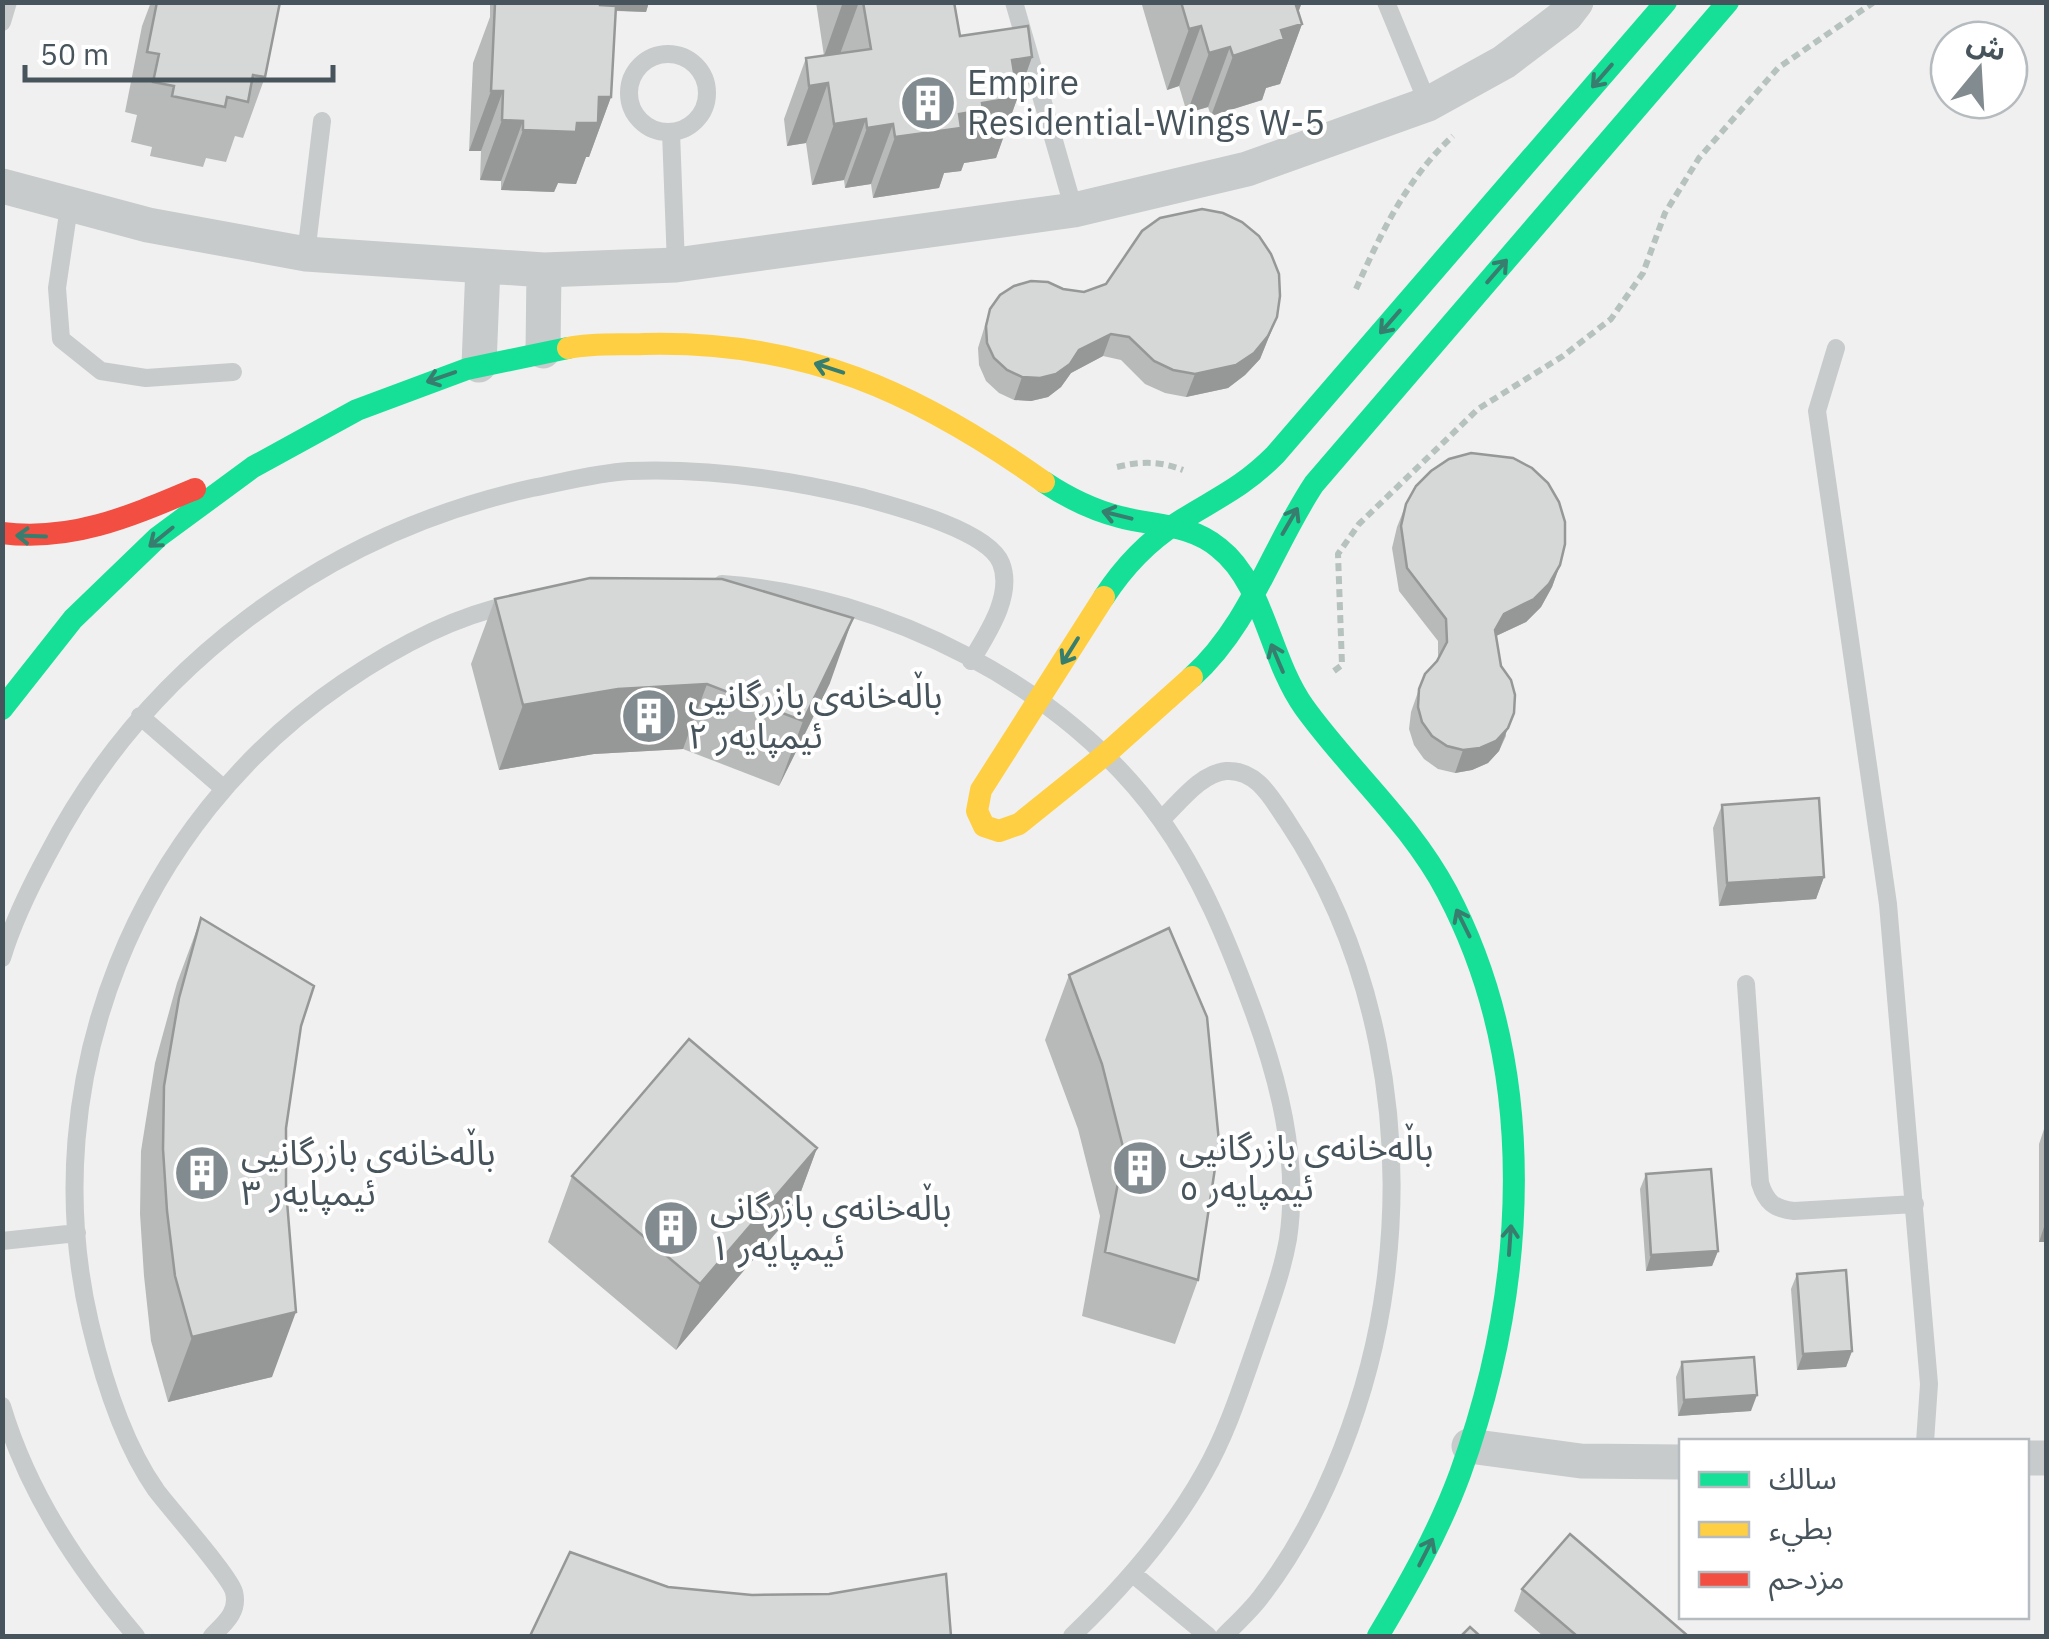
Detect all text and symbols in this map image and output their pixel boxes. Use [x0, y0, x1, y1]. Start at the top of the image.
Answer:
scale bar [25, 20, 332, 82]
north arrow [1929, 20, 2029, 120]
text: ش [1963, 22, 2011, 69]
text: 50 m [40, 34, 109, 73]
place label: Empire Residential-Wings W-5 [967, 59, 1325, 145]
one-way arrow [1592, 63, 1614, 89]
building icon: Empire Residential-Wings W-5 [898, 73, 958, 133]
one-way arrow [1485, 259, 1507, 285]
one-way arrow [1379, 309, 1401, 335]
one-way arrow [814, 358, 846, 376]
one-way arrow [426, 369, 457, 387]
one-way arrow [1102, 505, 1133, 524]
one-way arrow [1280, 507, 1300, 536]
one-way arrow [148, 526, 174, 548]
one-way arrow [15, 527, 47, 546]
one-way arrow [1059, 637, 1080, 665]
one-way arrow [1267, 643, 1285, 674]
place label: باڵەخانەی بازرگانیی ئیمپایەر ٢ [688, 671, 943, 758]
building icon: باڵەخانەی بازرگانیی ئیمپایەر ٢ [619, 686, 679, 746]
one-way arrow [1453, 908, 1472, 938]
place label: باڵەخانەی بازرگانیی ئیمپایەر ٥ [1179, 1123, 1434, 1210]
place label: باڵەخانەی بازرگانیی ئیمپایەر ٣ [241, 1128, 496, 1215]
building icon: باڵەخانەی بازرگانیی ئیمپایەر ٥ [1110, 1138, 1170, 1198]
building icon: باڵەخانەی بازرگانیی ئیمپایەر ٣ [172, 1143, 232, 1203]
place label: باڵەخانەی بازرگانی ئیمپایەر ١ [710, 1183, 951, 1270]
building icon: باڵەخانەی بازرگانی ئیمپایەر ١ [641, 1198, 701, 1258]
one-way arrow [1501, 1225, 1520, 1257]
legend [1679, 1439, 2029, 1619]
text: سالك [1769, 1458, 1837, 1497]
text: بطيء [1769, 1508, 1833, 1552]
one-way arrow [1417, 1537, 1436, 1567]
text: مزدحم [1769, 1558, 1845, 1602]

